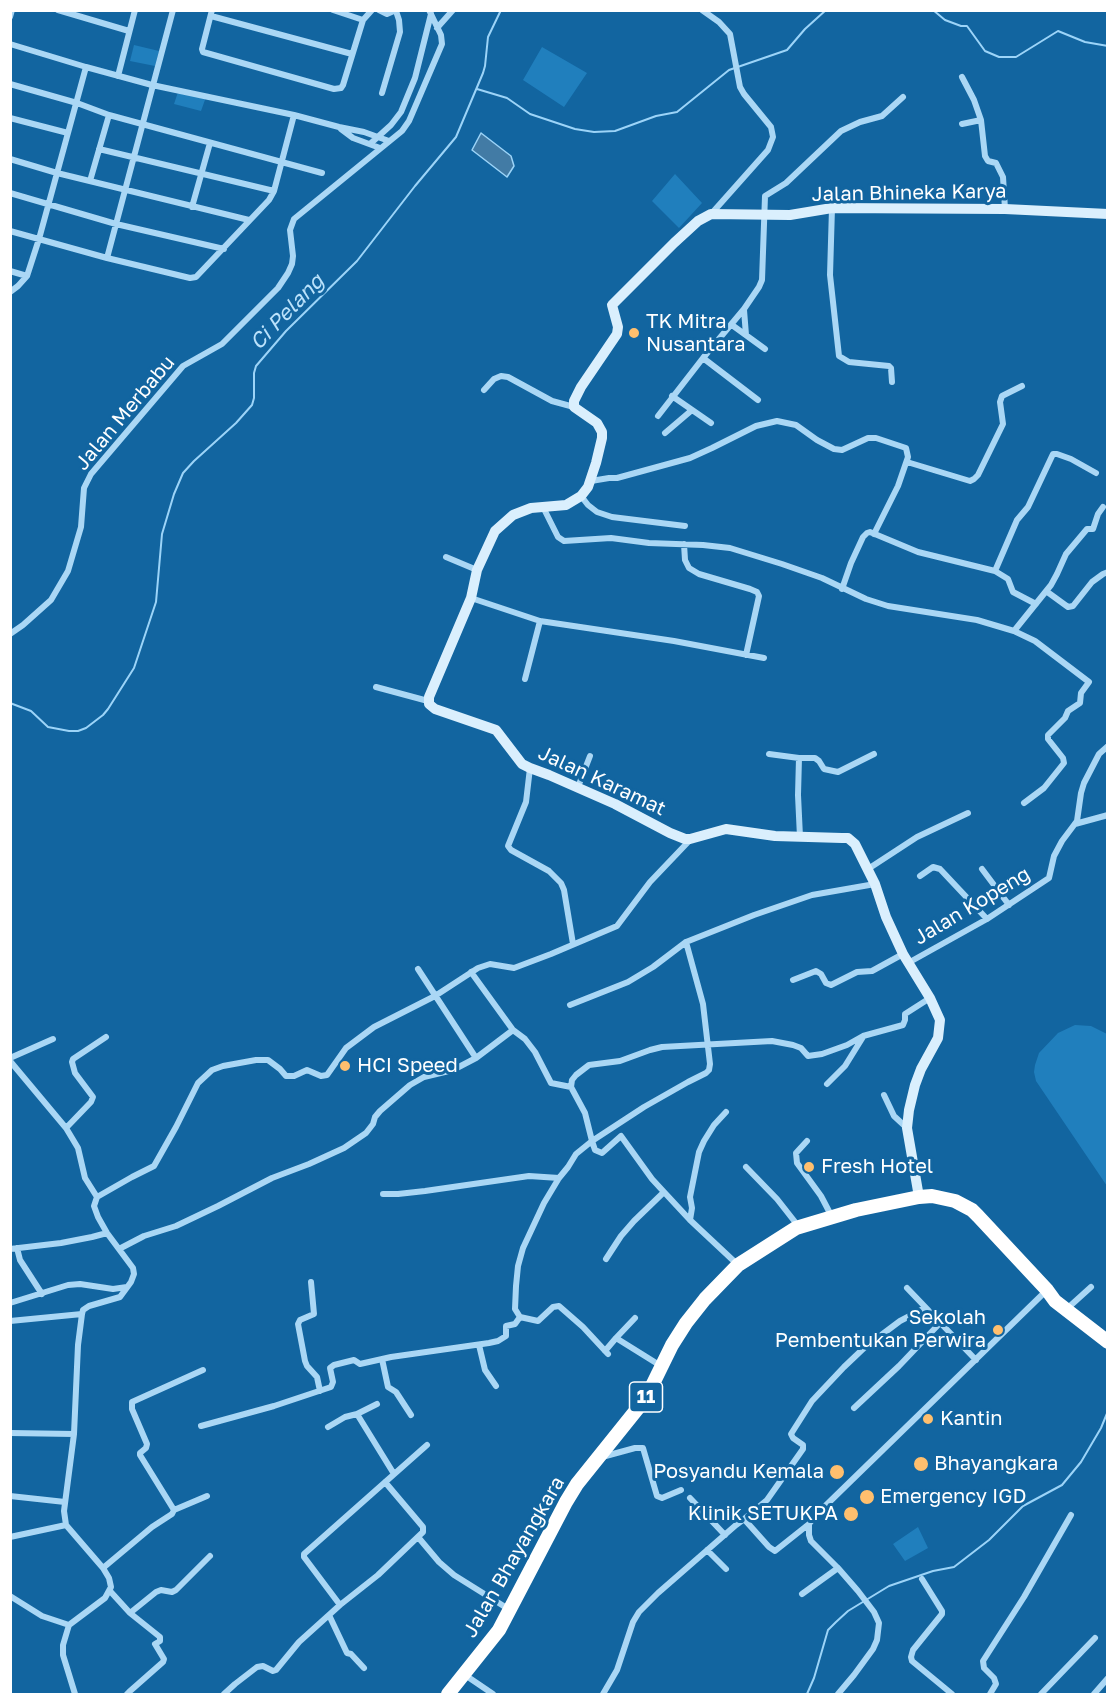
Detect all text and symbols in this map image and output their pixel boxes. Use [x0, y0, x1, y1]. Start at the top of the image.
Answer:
street label: Jalan Bhineka Karya [811, 179, 1007, 207]
water label: Ci Pelang [245, 269, 329, 355]
place label: TK Mitra Nusantara [646, 310, 745, 357]
marker: TK Mitra Nusantara [627, 326, 641, 340]
street label: Jalan Merbabu [70, 351, 180, 475]
street label: Jalan Karamat [534, 741, 670, 821]
street label: Jalan Kopeng [910, 862, 1034, 950]
place label: HCI Speed [357, 1054, 458, 1078]
marker: HCI Speed [338, 1059, 352, 1073]
place label: Fresh Hotel [821, 1155, 933, 1179]
marker: Fresh Hotel [802, 1160, 816, 1174]
place label: Sekolah Pembentukan Perwira [775, 1306, 986, 1353]
marker: Sekolah Pembentukan Perwira [991, 1323, 1005, 1337]
road number: 11 [630, 1382, 662, 1412]
place label: Kantin [940, 1407, 1003, 1431]
marker: Kantin [921, 1412, 935, 1426]
place label: Bhayangkara [934, 1452, 1058, 1476]
marker: Bhayangkara [912, 1455, 930, 1473]
place label: Posyandu Kemala [653, 1460, 824, 1484]
marker: Posyandu Kemala [828, 1463, 846, 1481]
street label: Jalan Bhayangkara [458, 1472, 570, 1642]
place label: Emergency IGD [880, 1485, 1026, 1509]
marker: Emergency IGD [858, 1488, 876, 1506]
place label: Klinik SETUKPA [688, 1502, 838, 1526]
marker: Klinik SETUKPA [842, 1505, 860, 1523]

